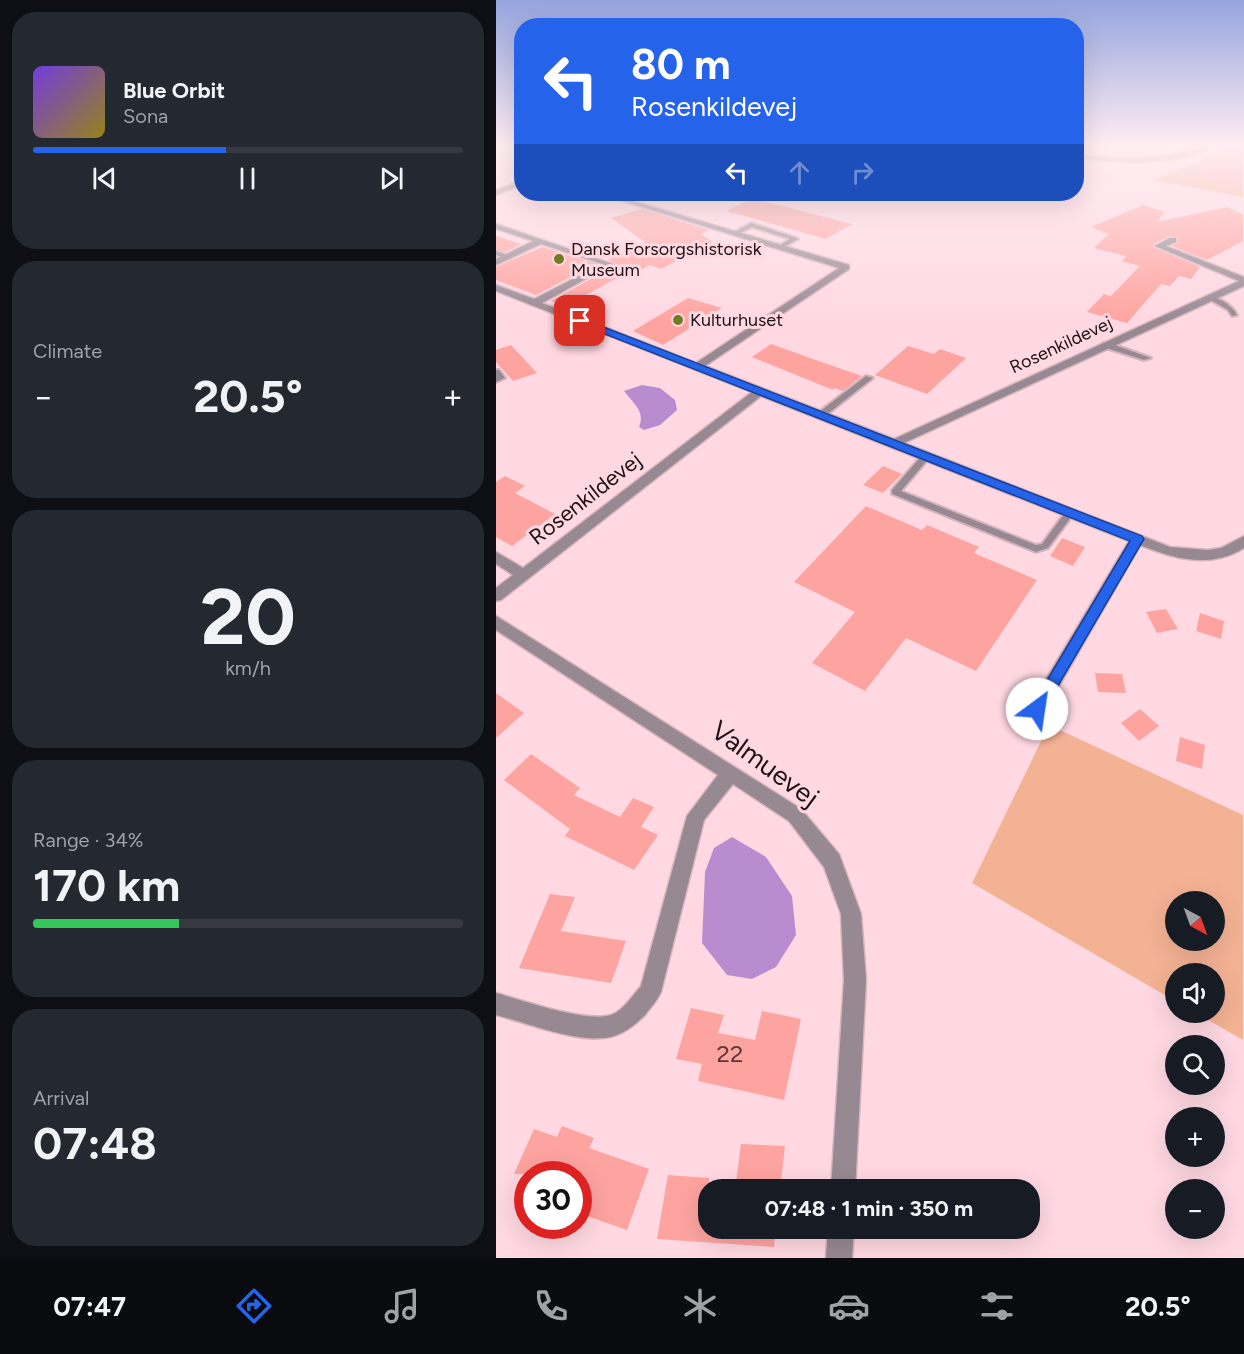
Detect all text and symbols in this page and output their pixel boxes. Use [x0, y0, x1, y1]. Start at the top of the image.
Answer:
text: 80 m [631, 39, 731, 90]
icon: left [532, 42, 610, 120]
text: Blue Orbit [123, 77, 225, 104]
text: Rosenkildevej [631, 90, 797, 123]
text: Sona [123, 104, 168, 128]
icon: left [720, 156, 753, 189]
icon: ahead [783, 156, 816, 189]
icon: right [846, 156, 879, 189]
icon: previous [88, 162, 121, 195]
icon: pause [231, 162, 264, 195]
icon: next [375, 162, 408, 195]
place label: Dansk Forsorgshistorisk Museum [571, 238, 762, 281]
marker: Dansk Forsorgshistorisk Museum [552, 252, 566, 266]
pin [554, 295, 605, 346]
icon: arrive [563, 304, 596, 337]
place label: Kulturhuset [690, 309, 783, 331]
street label: Rosenkildevej [1006, 312, 1116, 378]
marker: Kulturhuset [671, 313, 685, 327]
text: Climate [33, 339, 102, 363]
text: 20.5° [193, 369, 303, 423]
text: − [33, 377, 54, 416]
text: + [442, 377, 463, 416]
street label: Rosenkildevej [524, 446, 647, 551]
text: 20 [200, 570, 296, 664]
text: km/h [225, 656, 271, 680]
position arrow [1005, 677, 1069, 741]
street label: Valmuevej [705, 713, 826, 814]
text: Range · 34% [33, 828, 144, 852]
text: 170 km [33, 858, 180, 912]
north arrow [1165, 891, 1225, 951]
map controls [1165, 891, 1225, 1239]
button: sound [1165, 963, 1225, 1023]
button: search [1165, 1035, 1225, 1095]
house number: 22 [717, 1039, 743, 1068]
text: Arrival [33, 1086, 89, 1110]
button: + [1165, 1107, 1225, 1167]
text: 07:48 [33, 1116, 157, 1170]
speed limit sign: 30 [514, 1161, 592, 1239]
button: − [1165, 1179, 1225, 1239]
text: 07:48 · 1 min · 350 m [765, 1195, 973, 1222]
icon: directions [233, 1285, 275, 1327]
icon: music [381, 1285, 423, 1327]
icon: phone [530, 1285, 572, 1327]
icon: climate [679, 1285, 721, 1327]
icon: car [828, 1285, 870, 1327]
icon: filters [976, 1285, 1018, 1327]
text: 07:47 [53, 1290, 126, 1323]
text: 20.5° [1125, 1290, 1191, 1323]

